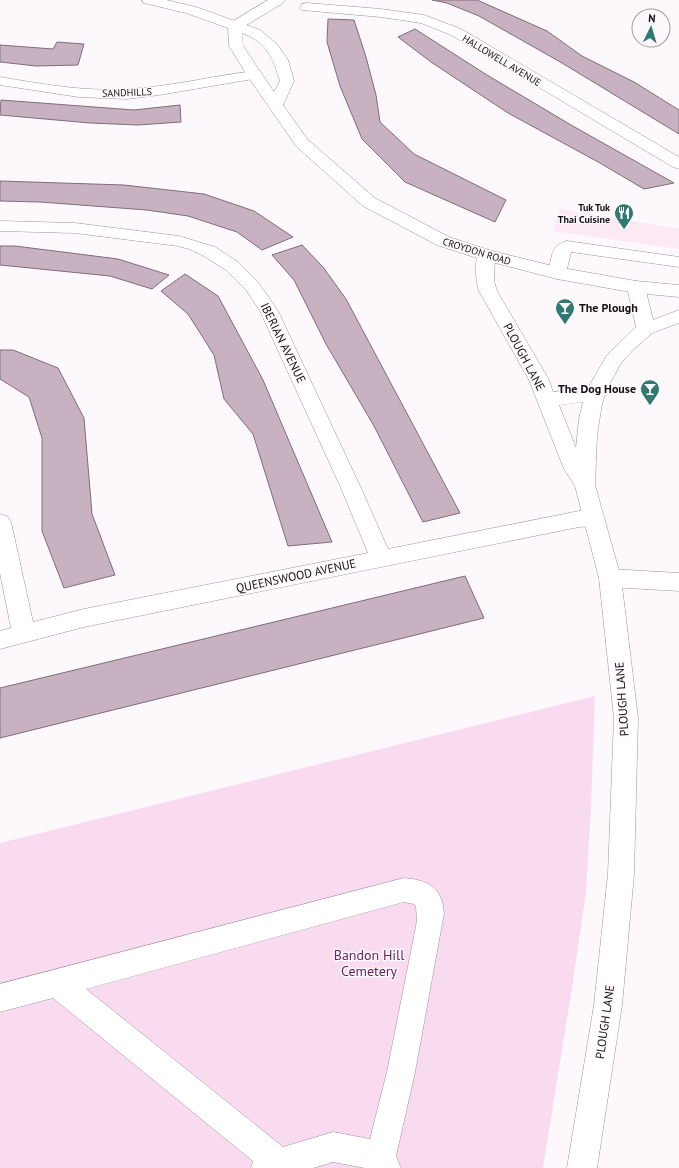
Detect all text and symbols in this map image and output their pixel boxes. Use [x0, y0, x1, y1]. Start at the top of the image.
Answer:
north arrow [631, 8, 671, 48]
text: N [648, 11, 656, 25]
street label: HALLOWELL AVENUE [460, 32, 544, 89]
street label: SANDHILLS [102, 85, 152, 100]
place label: Tuk Tuk Thai Cuisine [558, 201, 610, 226]
restaurant icon: Tuk Tuk Thai Cuisine [613, 202, 635, 230]
street label: CROYDON ROAD [441, 235, 512, 268]
bar icon: The Plough [554, 297, 576, 325]
street label: IBERIAN AVENUE [258, 300, 309, 385]
place label: The Plough [579, 300, 638, 315]
street label: PLOUGH LANE [500, 320, 549, 393]
bar icon: The Dog House [639, 378, 661, 406]
place label: The Dog House [558, 381, 636, 396]
street label: QUEENSWOOD AVENUE [235, 555, 357, 596]
street label: PLOUGH LANE [611, 661, 632, 737]
park label: Bandon Hill Cemetery [334, 946, 404, 980]
street label: PLOUGH LANE [592, 984, 617, 1060]

